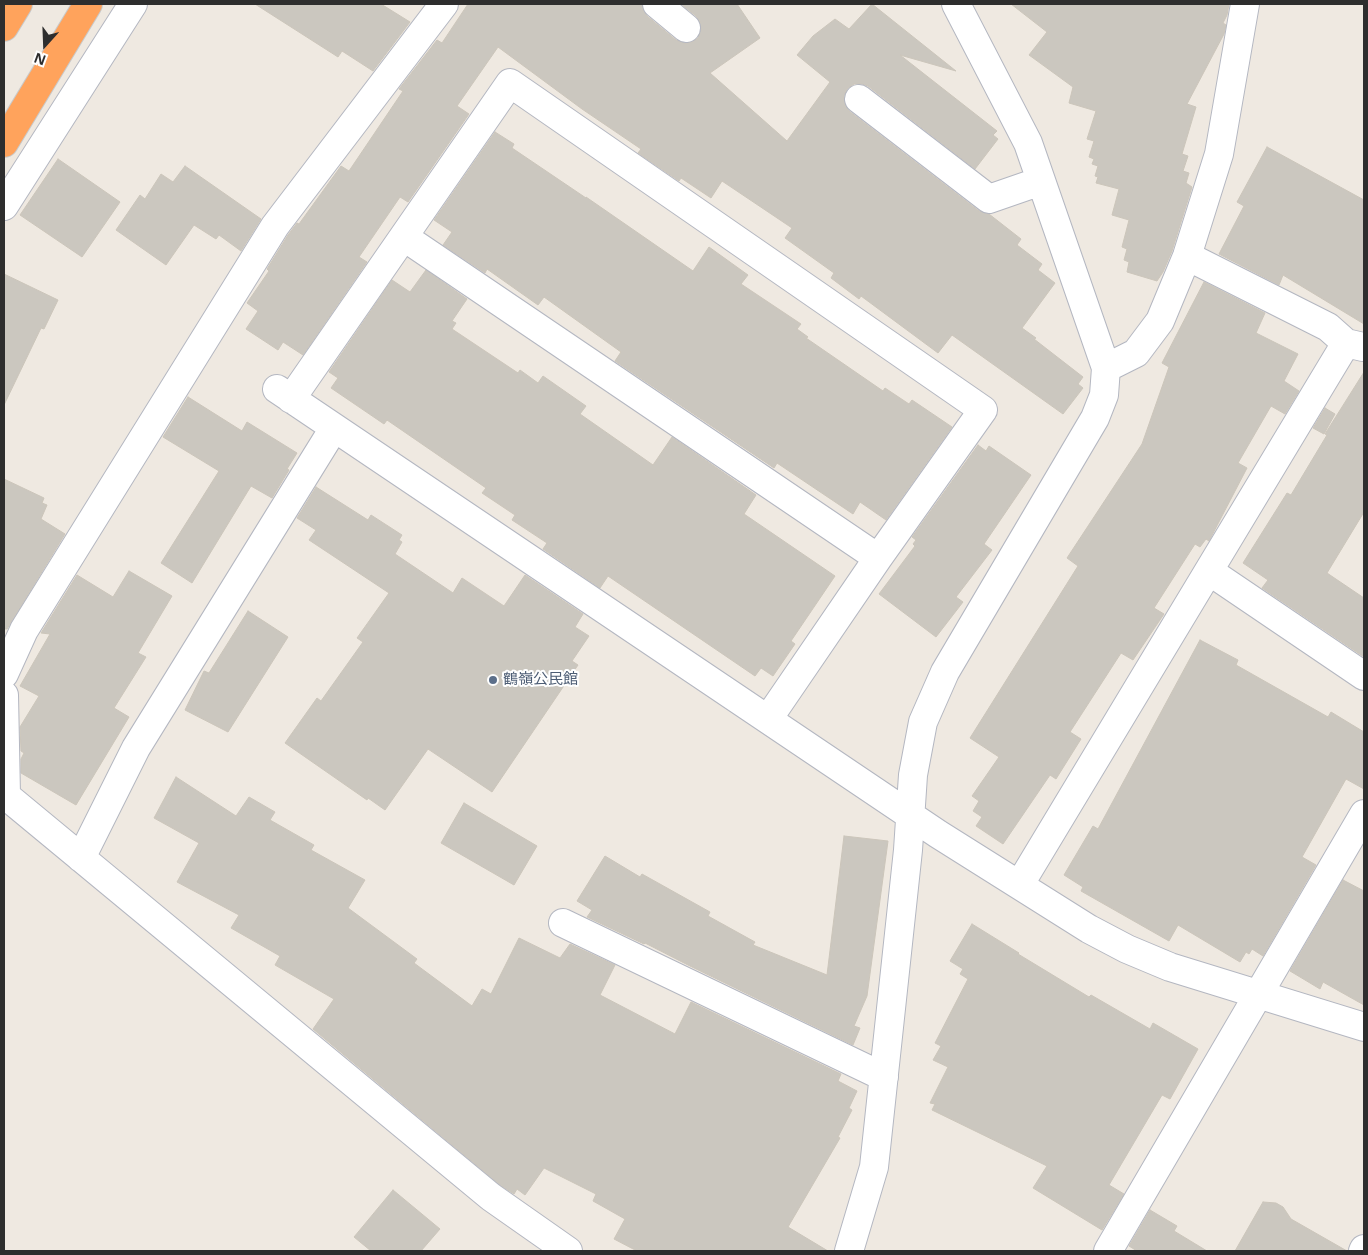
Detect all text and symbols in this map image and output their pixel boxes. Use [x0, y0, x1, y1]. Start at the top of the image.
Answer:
north arrow [20, 20, 70, 70]
text: N [31, 49, 48, 70]
place label: 鶴嶺公民館 [503, 671, 578, 689]
marker: 鶴嶺公民館 [487, 674, 499, 686]

